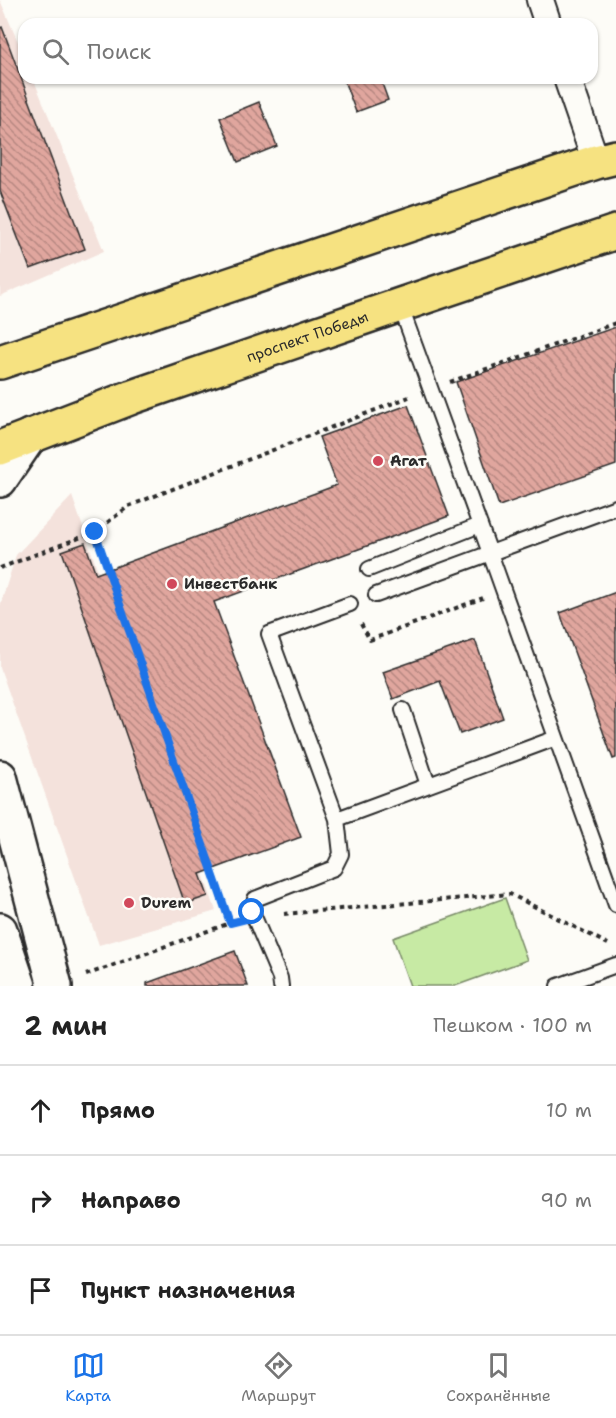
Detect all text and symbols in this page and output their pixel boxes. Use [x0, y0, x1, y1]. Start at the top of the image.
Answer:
search box [18, 18, 598, 84]
icon: search [39, 35, 72, 68]
text: Поиск [87, 37, 151, 66]
street label: проспект Победы [244, 307, 371, 367]
place label: Агат [390, 451, 427, 471]
marker: Агат [371, 454, 385, 468]
route end [81, 518, 107, 544]
place label: Инвестбанк [184, 574, 278, 594]
marker: Инвестбанк [165, 577, 179, 591]
place label: Durem [141, 893, 191, 913]
marker: Durem [122, 896, 136, 910]
route start [238, 898, 264, 924]
text: 2 мин [24, 1008, 107, 1043]
text: Пешком · 100 m [433, 1012, 592, 1038]
icon: ahead [24, 1094, 57, 1127]
text: Прямо [81, 1096, 155, 1125]
text: 10 m [546, 1097, 592, 1123]
icon: right [24, 1184, 57, 1217]
text: Направо [81, 1186, 181, 1215]
text: 90 m [540, 1187, 592, 1213]
icon: arrive [24, 1274, 57, 1307]
text: Пункт назначения [81, 1276, 295, 1305]
tab: Карта [65, 1349, 111, 1406]
tab: Маршрут [241, 1349, 316, 1406]
tab: Сохранённые [446, 1349, 551, 1406]

